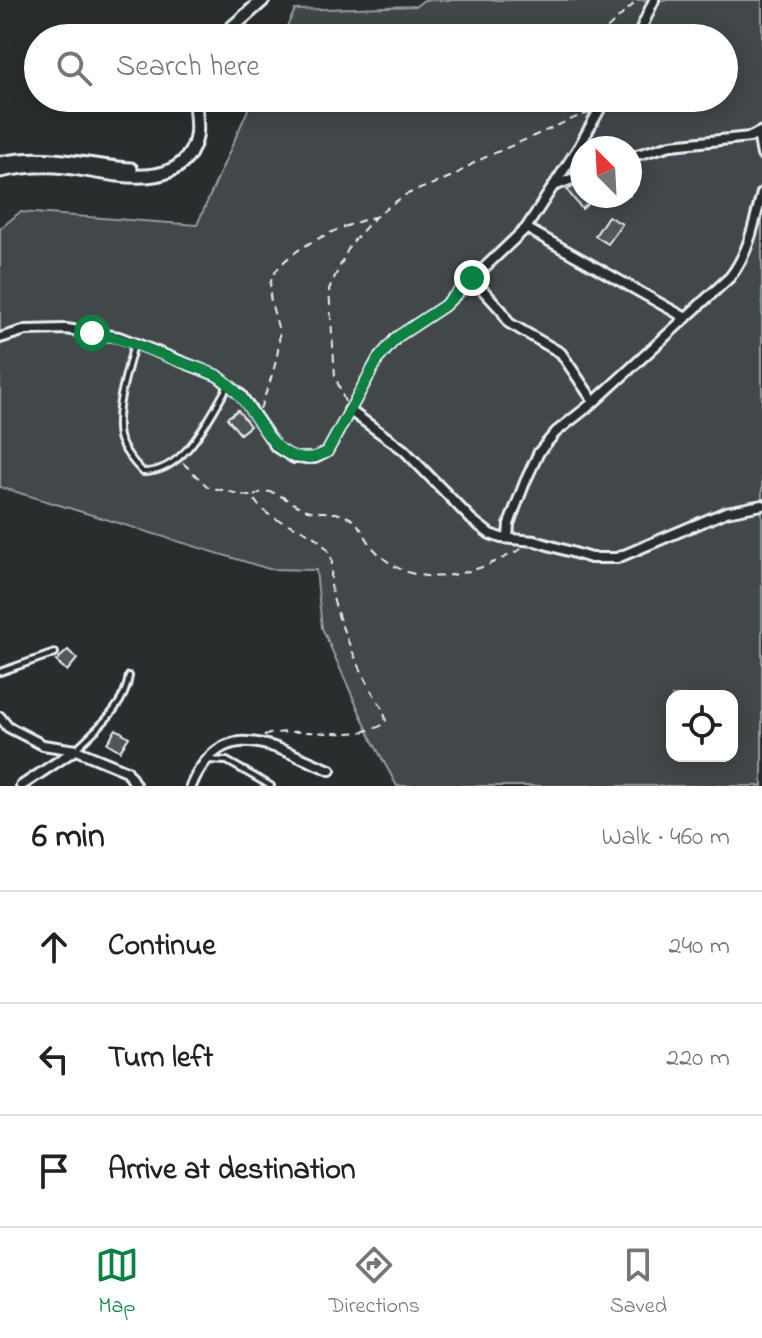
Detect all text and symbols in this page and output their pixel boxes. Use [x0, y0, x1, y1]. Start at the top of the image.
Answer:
search box [24, 24, 738, 112]
icon: search [52, 46, 96, 90]
text: Search here [116, 46, 260, 90]
north arrow [570, 136, 642, 208]
route end [454, 260, 490, 296]
route start [74, 315, 110, 351]
map controls [666, 690, 738, 762]
button: locate [666, 690, 738, 762]
text: 6 min [32, 813, 105, 863]
text: Walk · 460 m [601, 819, 730, 857]
icon: ahead [32, 925, 76, 969]
text: Continue [108, 925, 216, 969]
text: 240 m [668, 928, 730, 966]
icon: left [32, 1037, 76, 1081]
text: Turn left [108, 1037, 213, 1081]
text: 220 m [666, 1040, 730, 1078]
icon: arrive [32, 1149, 76, 1193]
text: Arrive at destination [108, 1149, 356, 1193]
tab: Map [95, 1243, 139, 1323]
tab: Directions [329, 1243, 420, 1323]
tab: Saved [610, 1243, 667, 1323]

